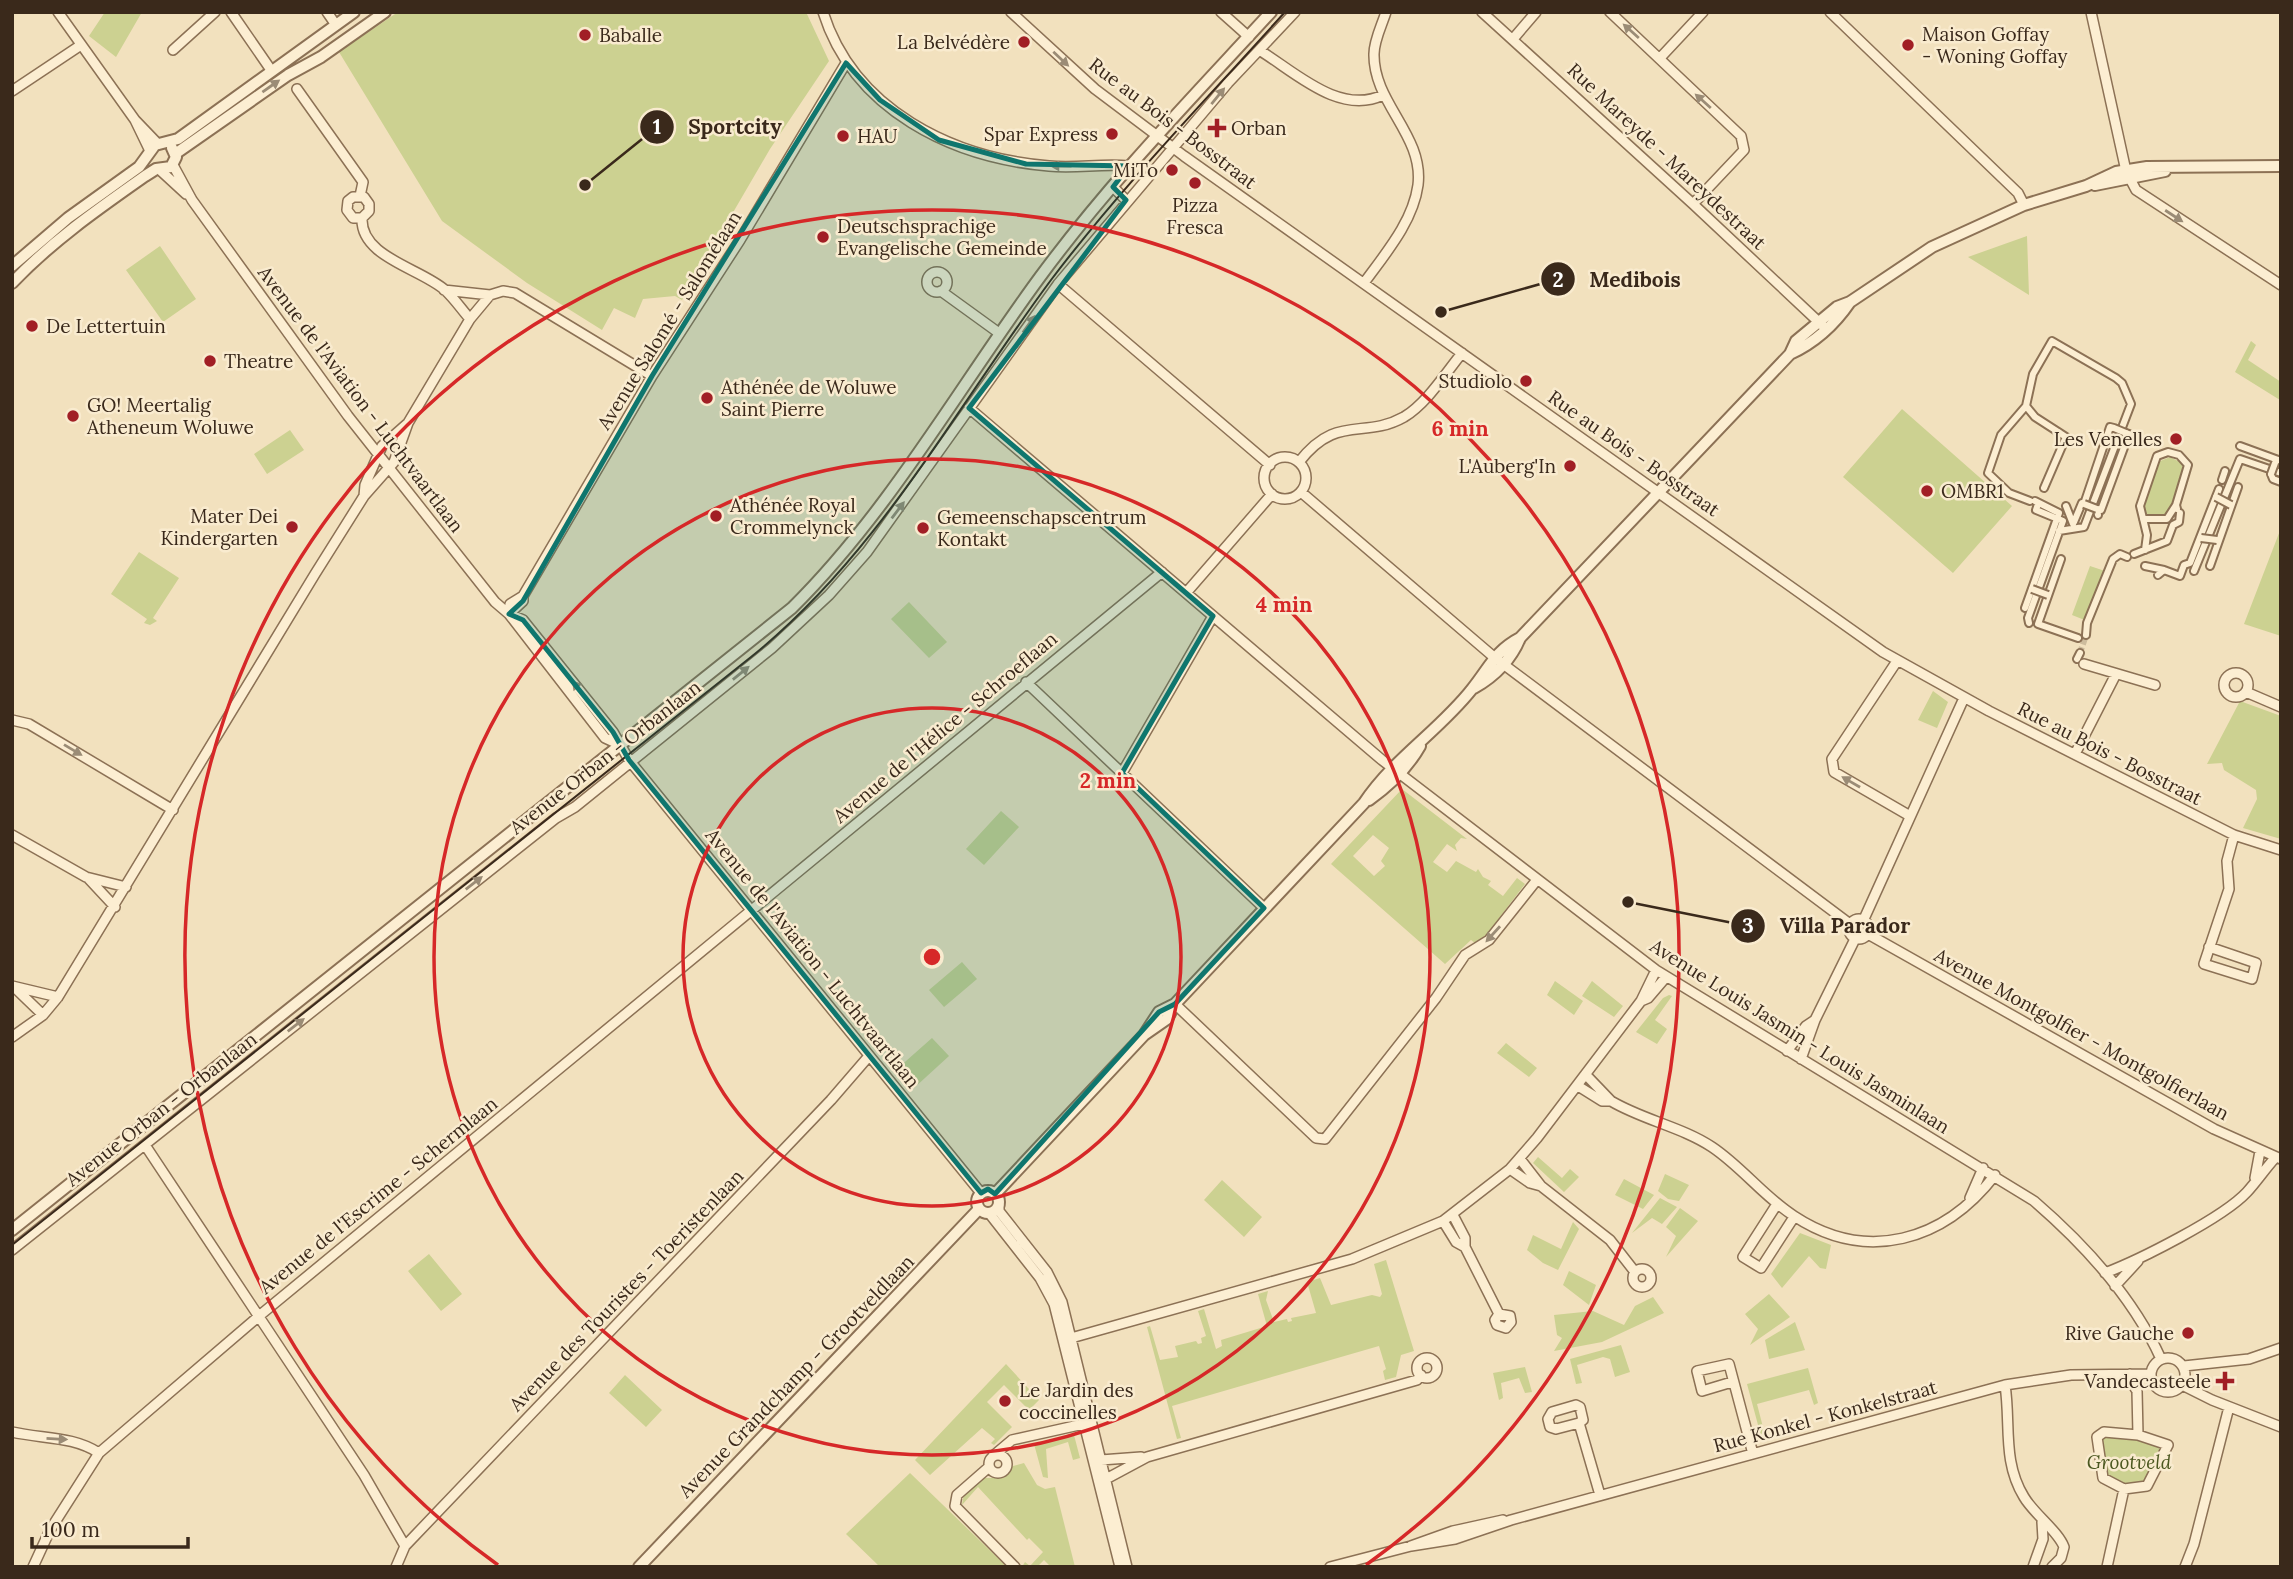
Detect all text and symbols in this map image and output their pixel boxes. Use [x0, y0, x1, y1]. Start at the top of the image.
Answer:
place label: Maison Goffay - Woning Goffay [1922, 22, 2068, 68]
place label: Baballe [599, 23, 662, 47]
one-way arrow [1623, 24, 1640, 40]
marker: Baballe [577, 27, 593, 43]
place label: La Belvédère [897, 30, 1010, 54]
marker: La Belvédère [1016, 34, 1032, 50]
marker: Maison Goffay - Woning Goffay [1900, 37, 1916, 53]
one-way arrow [1052, 51, 1070, 67]
street label: Rue au Bois - Bosstraat [1084, 52, 1262, 194]
street label: Rue Mareyde - Mareydestraat [1563, 58, 1772, 255]
one-way arrow [262, 79, 280, 93]
one-way arrow [1210, 87, 1225, 104]
one-way arrow [1694, 93, 1712, 109]
callout: Sportcity [639, 106, 796, 148]
text: 1 [653, 113, 661, 140]
text: Sportcity [688, 113, 782, 140]
place label: Orban [1231, 116, 1287, 140]
marker: Orban [1209, 120, 1225, 136]
place label: Spar Express [984, 122, 1098, 146]
place label: HAU [857, 124, 898, 148]
marker: Spar Express [1104, 126, 1120, 142]
marker: HAU [835, 128, 851, 144]
place label: MiTo [1113, 158, 1158, 182]
one-way arrow [1050, 160, 1072, 172]
marker: MiTo [1164, 162, 1180, 178]
marker: Pizza Fresca [1187, 175, 1203, 191]
place label: Pizza Fresca [1166, 193, 1224, 239]
street label: Avenue Salomé - Salomélaan [591, 206, 746, 435]
one-way arrow [2165, 209, 2184, 222]
place label: Deutschsprachige Evangelische Gemeinde [837, 214, 1047, 260]
marker: Deutschsprachige Evangelische Gemeinde [815, 229, 831, 245]
callout: Medibois [1541, 258, 1695, 300]
street label: Avenue de l'Aviation - Luchtvaartlaan [252, 260, 469, 537]
text: 2 [1552, 266, 1564, 293]
text: Medibois [1589, 266, 1681, 293]
place label: De Lettertuin [46, 314, 166, 338]
one-way arrow [1022, 315, 1036, 333]
marker: De Lettertuin [24, 318, 40, 334]
place label: Theatre [224, 349, 293, 373]
marker: Theatre [202, 353, 218, 369]
place label: Studiolo [1439, 369, 1512, 393]
marker: Studiolo [1518, 373, 1534, 389]
place label: Athénée de Woluwe Saint Pierre [720, 375, 896, 421]
street label: Rue au Bois - Bosstraat [1544, 385, 1725, 522]
marker: Athénée de Woluwe Saint Pierre [699, 390, 715, 406]
place label: GO! Meertalig Atheneum Woluwe [86, 393, 254, 439]
marker: GO! Meertalig Atheneum Woluwe [65, 408, 81, 424]
text: 6 min [1431, 415, 1489, 442]
place label: Les Venelles [2054, 427, 2162, 451]
marker: Les Venelles [2168, 431, 2184, 447]
place label: L'Auberg'In [1459, 454, 1556, 478]
marker: L'Auberg'In [1562, 458, 1578, 474]
place label: OMBR1 [1941, 479, 2004, 503]
marker: OMBR1 [1919, 483, 1935, 499]
place label: Athénée Royal Crommelynck [729, 493, 856, 539]
one-way arrow [891, 501, 906, 519]
place label: Mater Dei Kindergarten [161, 504, 278, 550]
place label: Gemeenschapscentrum Kontakt [937, 505, 1147, 551]
marker: Athénée Royal Crommelynck [708, 508, 724, 524]
marker: Mater Dei Kindergarten [284, 519, 300, 535]
marker: Gemeenschapscentrum Kontakt [915, 520, 931, 536]
text: 4 min [1256, 591, 1312, 618]
street label: Avenue de l'Hélice - Schroeflaan [827, 626, 1062, 828]
one-way arrow [732, 665, 750, 680]
street label: Avenue Orban - Orbanlaan [504, 675, 706, 840]
one-way arrow [571, 681, 586, 699]
street label: Rue au Bois - Bosstraat [2014, 696, 2207, 810]
one-way arrow [63, 744, 82, 756]
text: 2 min [1080, 767, 1136, 794]
one-way arrow [1841, 776, 1861, 788]
street label: Avenue de l'Aviation - Luchtvaartlaan [700, 822, 925, 1093]
one-way arrow [465, 877, 483, 891]
callout: Villa Parador [1731, 905, 1924, 947]
text: 3 [1742, 912, 1754, 939]
text: Villa Parador [1780, 912, 1910, 939]
one-way arrow [1485, 925, 1501, 943]
street label: Avenue Louis Jasmin - Louis Jasminlaan [1645, 933, 1954, 1139]
street label: Avenue Montgolfier - Montgolfierlaan [1930, 942, 2234, 1125]
centre of rings [920, 945, 944, 969]
one-way arrow [286, 1017, 304, 1032]
street label: Avenue Orban - Orbanlaan [60, 1027, 262, 1192]
street label: Avenue de l'Escrime - Schermlaan [253, 1091, 502, 1299]
street label: Avenue des Touristes - Toeristenlaan [503, 1164, 748, 1417]
street label: Avenue Grandchamp - Grootveldlaan [672, 1249, 919, 1503]
place label: Rive Gauche [2065, 1321, 2174, 1345]
marker: Rive Gauche [2180, 1325, 2196, 1341]
place label: Vandecasteele [2083, 1369, 2211, 1393]
marker: Vandecasteele [2217, 1373, 2233, 1389]
street label: Rue Konkel - Konkelstraat [1710, 1374, 1940, 1457]
place label: Le Jardin des coccinelles [1019, 1378, 1134, 1424]
marker: Le Jardin des coccinelles [997, 1393, 1013, 1409]
one-way arrow [46, 1433, 68, 1444]
park label: Grootveld [2087, 1450, 2172, 1474]
scale bar [32, 1506, 187, 1550]
text: 100 m [42, 1516, 100, 1543]

